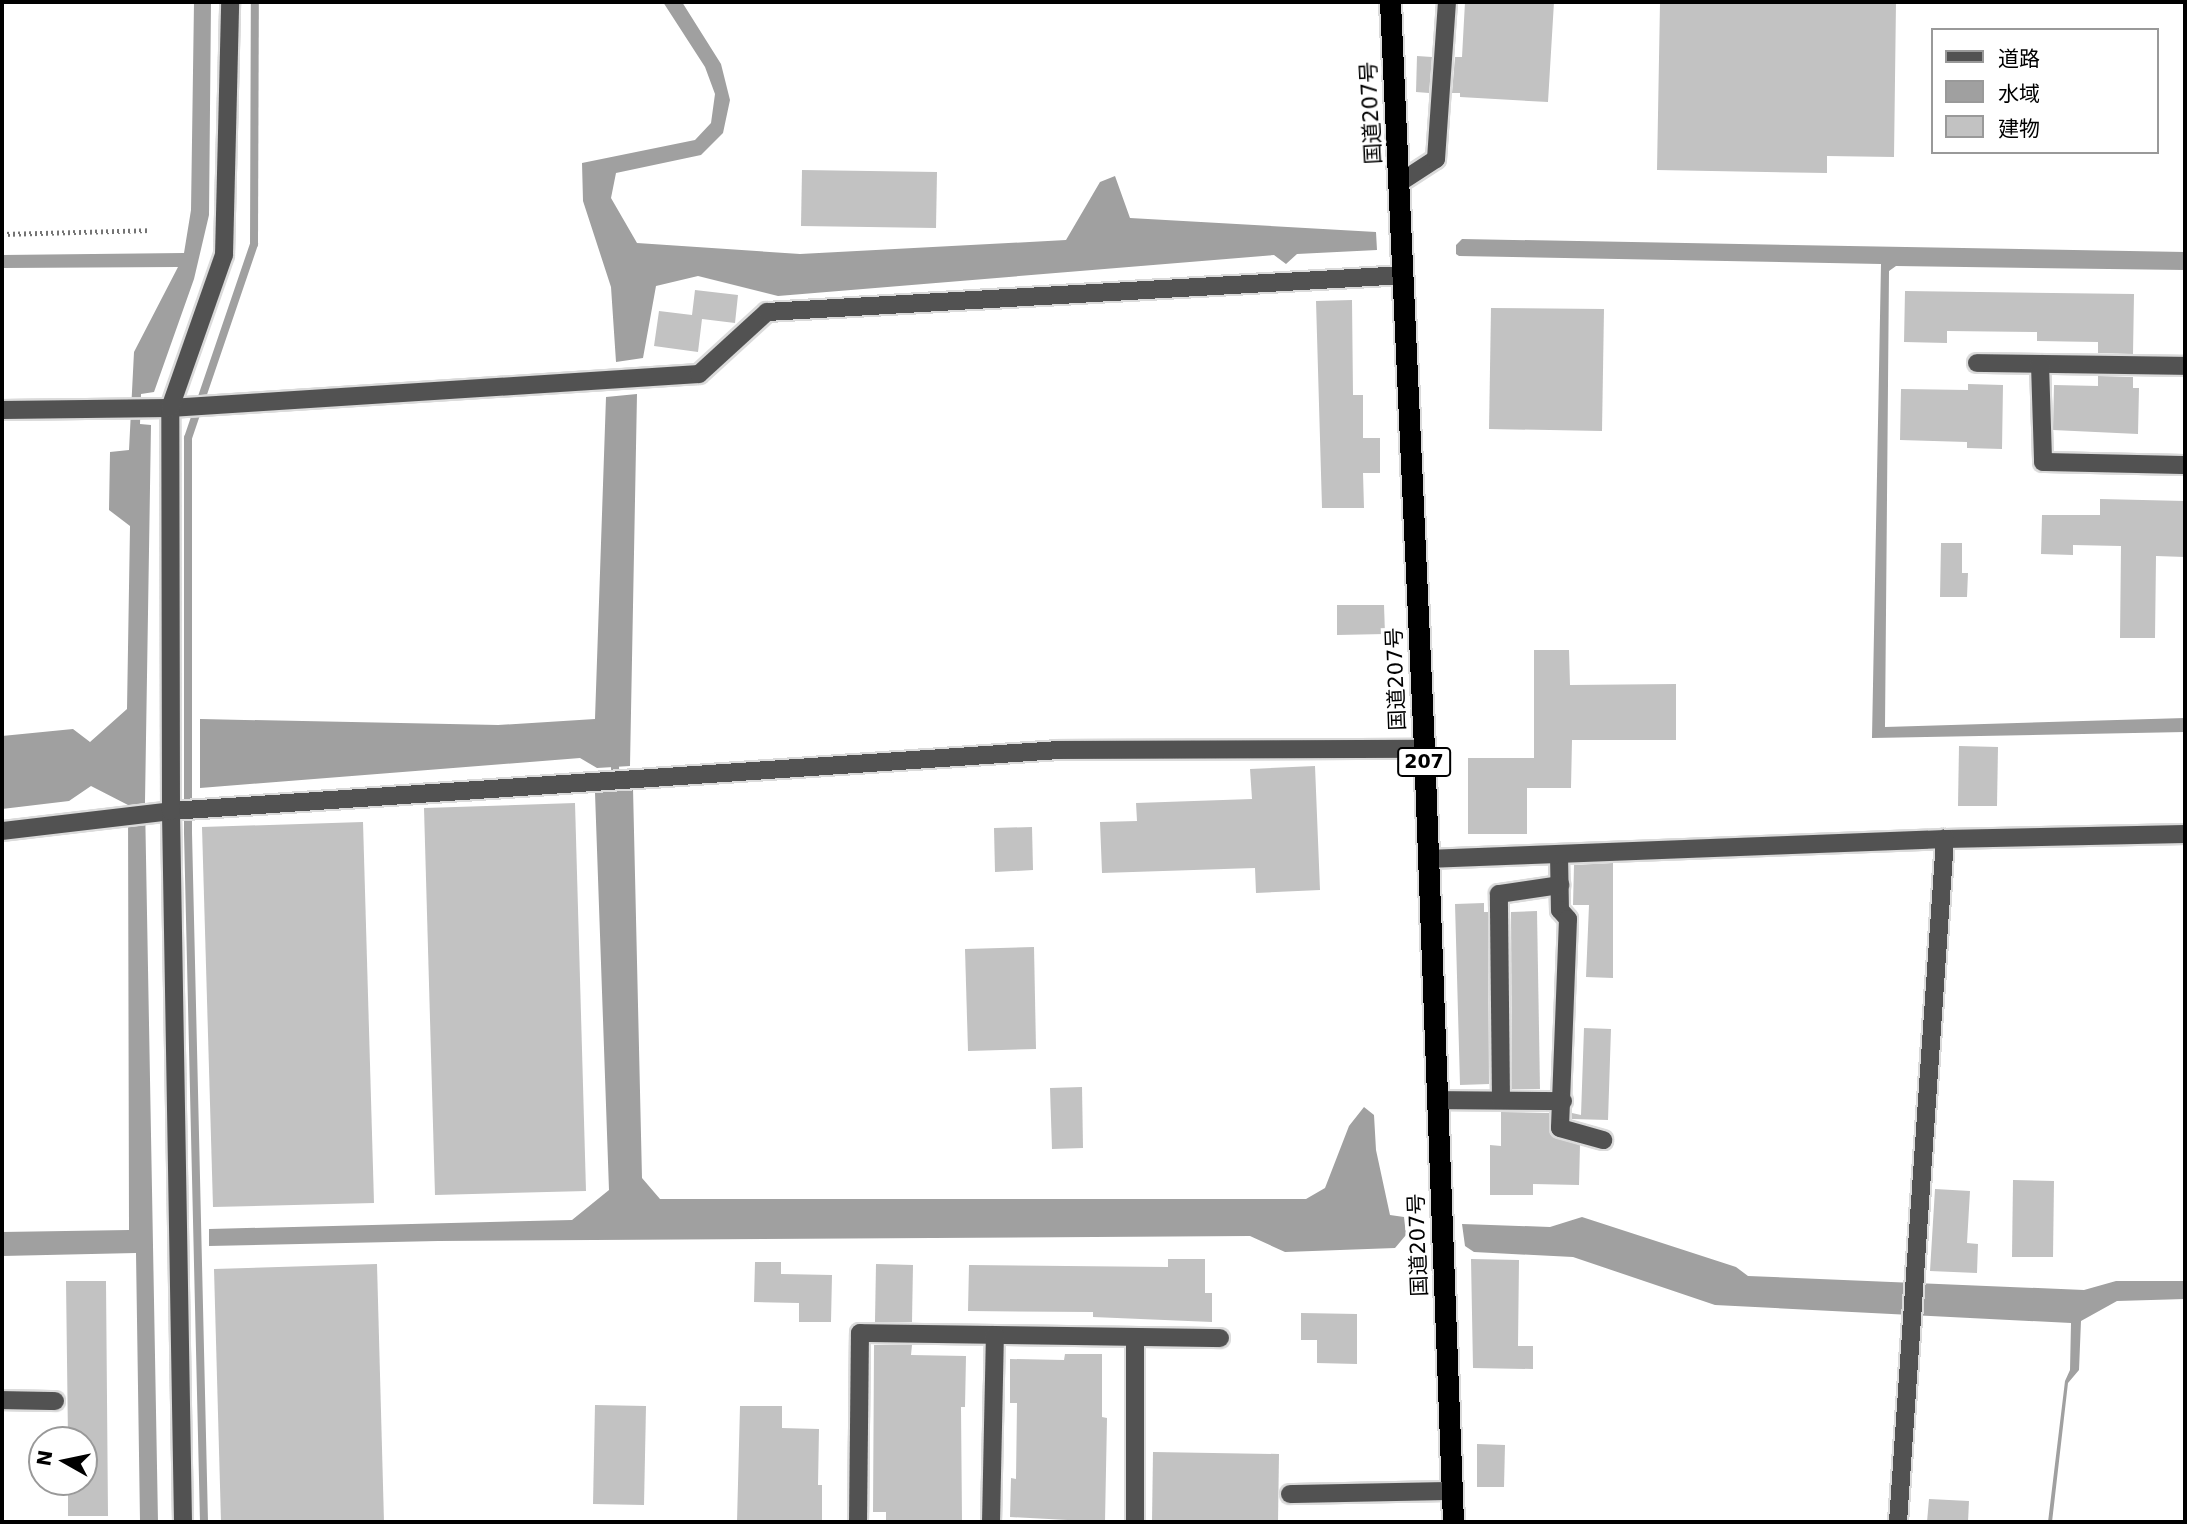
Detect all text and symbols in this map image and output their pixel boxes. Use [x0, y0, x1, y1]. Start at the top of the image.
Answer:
legend [1932, 28, 2159, 154]
text: 道路 [1998, 47, 2040, 71]
street label: 国道207号 [1356, 61, 1386, 165]
text: 水域 [1998, 82, 2040, 106]
text: 建物 [1998, 117, 2040, 141]
street label: 国道207号 [1382, 627, 1410, 731]
road number: 207 [1396, 747, 1452, 778]
street label: 国道207号 [1404, 1193, 1432, 1297]
north arrow [28, 1426, 98, 1496]
text: N [32, 1448, 56, 1468]

